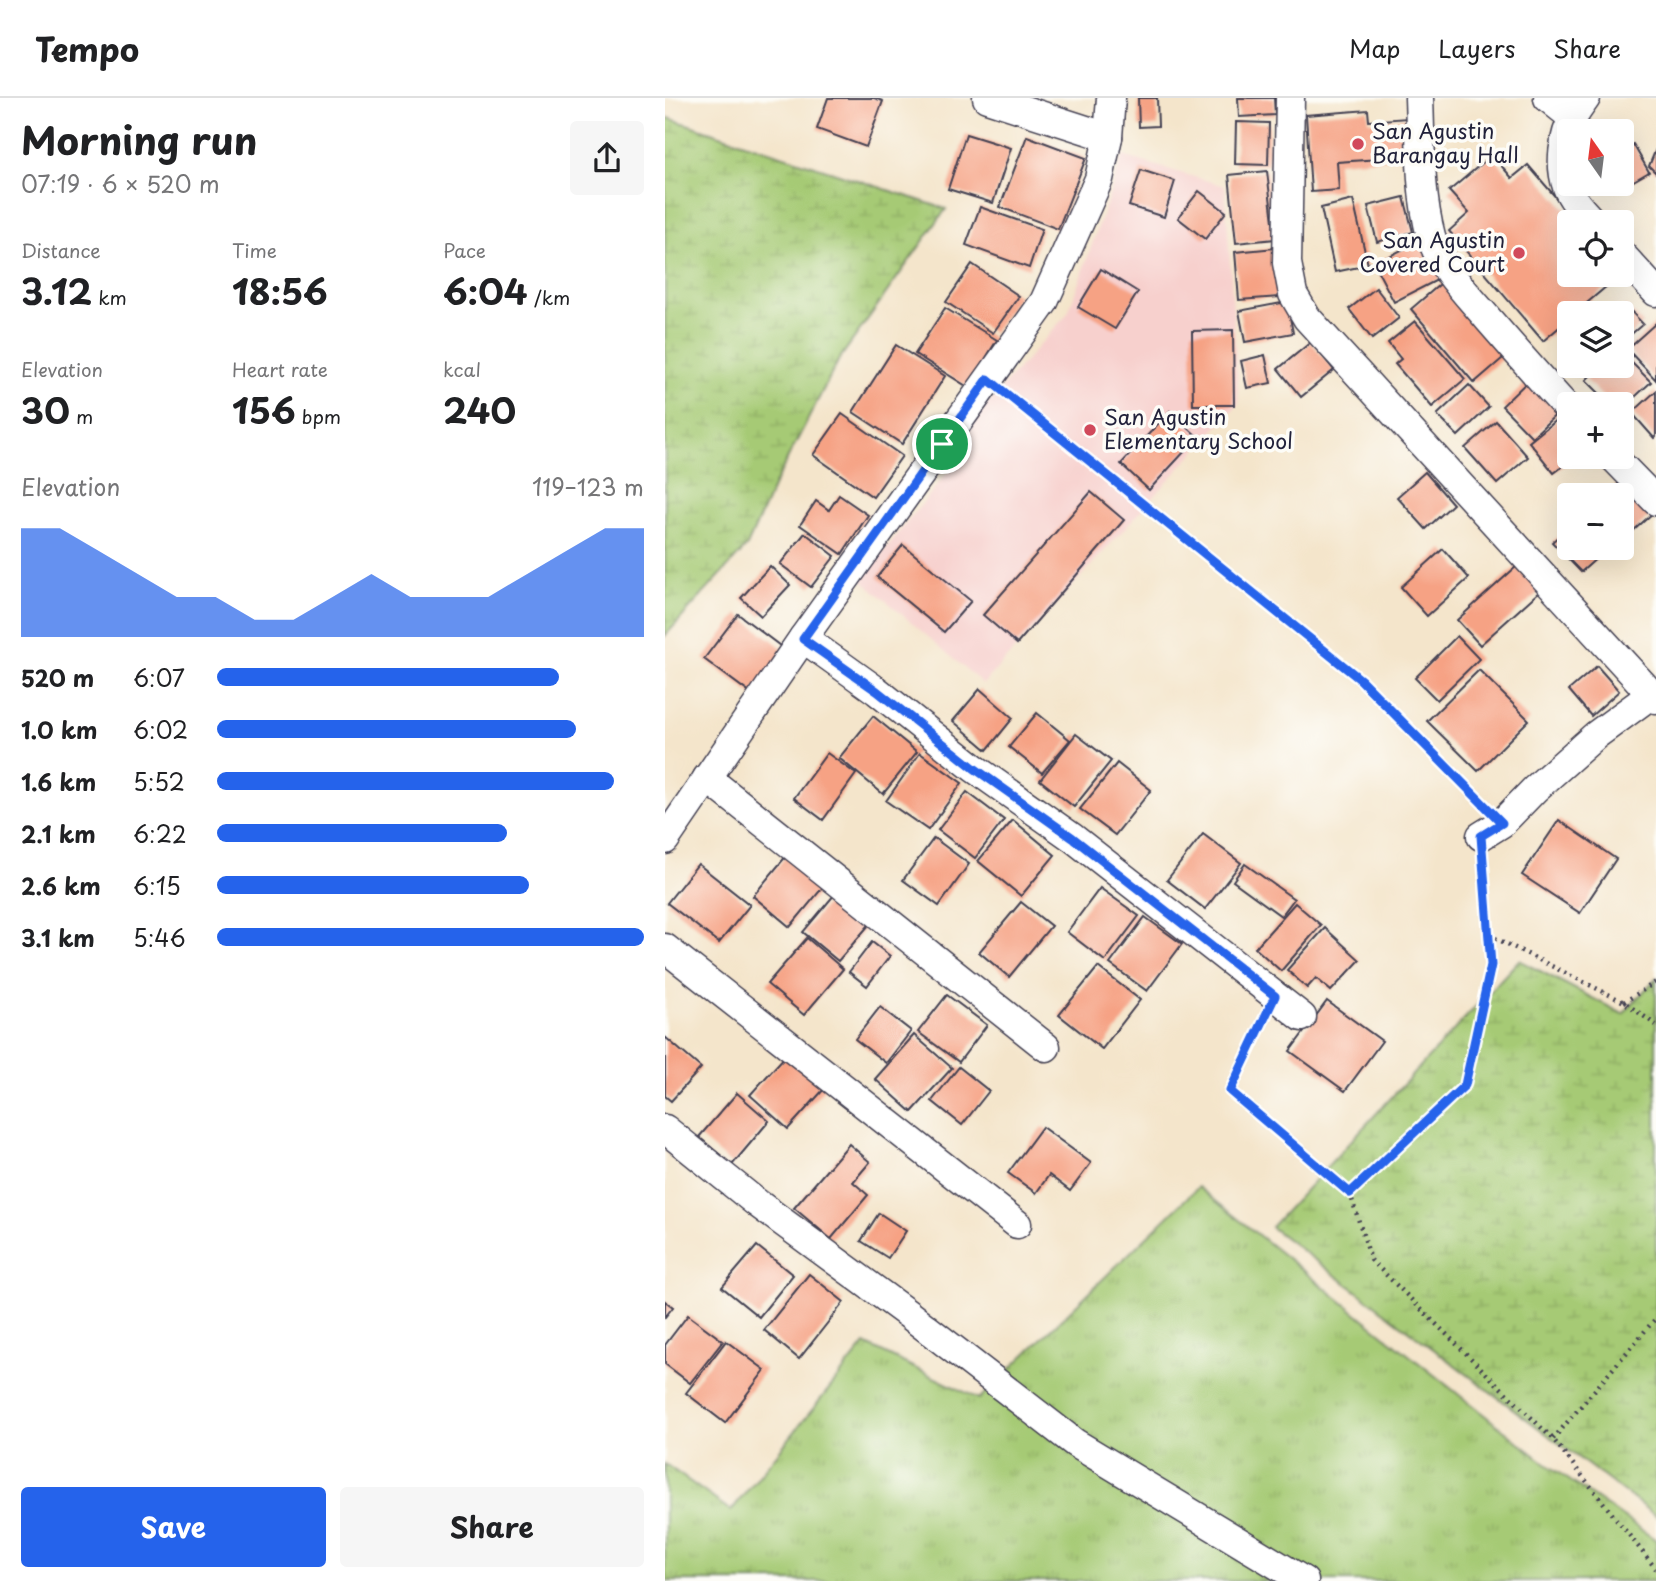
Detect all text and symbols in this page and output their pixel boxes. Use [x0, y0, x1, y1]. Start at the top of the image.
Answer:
text: Tempo [35, 23, 139, 73]
text: Map [1349, 30, 1400, 66]
text: Layers [1438, 30, 1515, 66]
text: Share [1553, 30, 1621, 66]
text: Morning run [21, 111, 257, 168]
place label: San Agustin Barangay Hall [1372, 114, 1519, 170]
north arrow [1557, 119, 1635, 196]
map controls [1557, 119, 1634, 560]
button: share [570, 121, 644, 195]
marker: San Agustin Barangay Hall [1350, 136, 1366, 152]
text: 07:19 · 6 × 520 m [21, 166, 220, 201]
button: locate [1557, 210, 1634, 287]
place label: San Agustin Covered Court [1359, 223, 1505, 279]
text: Distance [21, 236, 101, 264]
text: Time [232, 236, 277, 264]
text: Pace [443, 236, 486, 264]
marker: San Agustin Covered Court [1511, 245, 1527, 261]
text: 3.12 [21, 264, 92, 317]
text: 18:56 [232, 264, 328, 317]
text: 6:04 [443, 264, 528, 317]
text: km [92, 283, 127, 311]
text: /km [528, 283, 570, 311]
button: layers [1557, 301, 1634, 378]
text: Elevation [21, 355, 103, 383]
text: Heart rate [232, 355, 328, 383]
text: kcal [443, 355, 481, 383]
text: 30 [21, 383, 70, 436]
text: 156 [232, 383, 296, 436]
text: 240 [443, 383, 516, 436]
button: + [1557, 392, 1634, 469]
place label: San Agustin Elementary School [1104, 400, 1293, 456]
text: m [70, 402, 93, 430]
text: bpm [296, 402, 341, 430]
pin [912, 414, 972, 474]
marker: San Agustin Elementary School [1082, 422, 1098, 438]
icon: arrive [923, 425, 961, 463]
text: Elevation [21, 469, 120, 504]
text: 119–123 m [532, 469, 644, 504]
button: − [1557, 483, 1634, 560]
text: 520 m [21, 660, 94, 695]
text: 6:07 [133, 660, 185, 695]
text: 1.0 km [21, 712, 98, 747]
text: 6:02 [133, 712, 188, 747]
text: 1.6 km [21, 764, 96, 799]
text: 5:52 [133, 764, 185, 799]
text: 2.1 km [21, 816, 96, 851]
text: 6:22 [133, 816, 187, 851]
text: 2.6 km [21, 868, 101, 903]
text: 6:15 [133, 868, 181, 903]
text: 3.1 km [21, 920, 95, 955]
text: 5:46 [133, 920, 186, 955]
button: Save [21, 1487, 326, 1567]
button: Share [340, 1487, 644, 1567]

